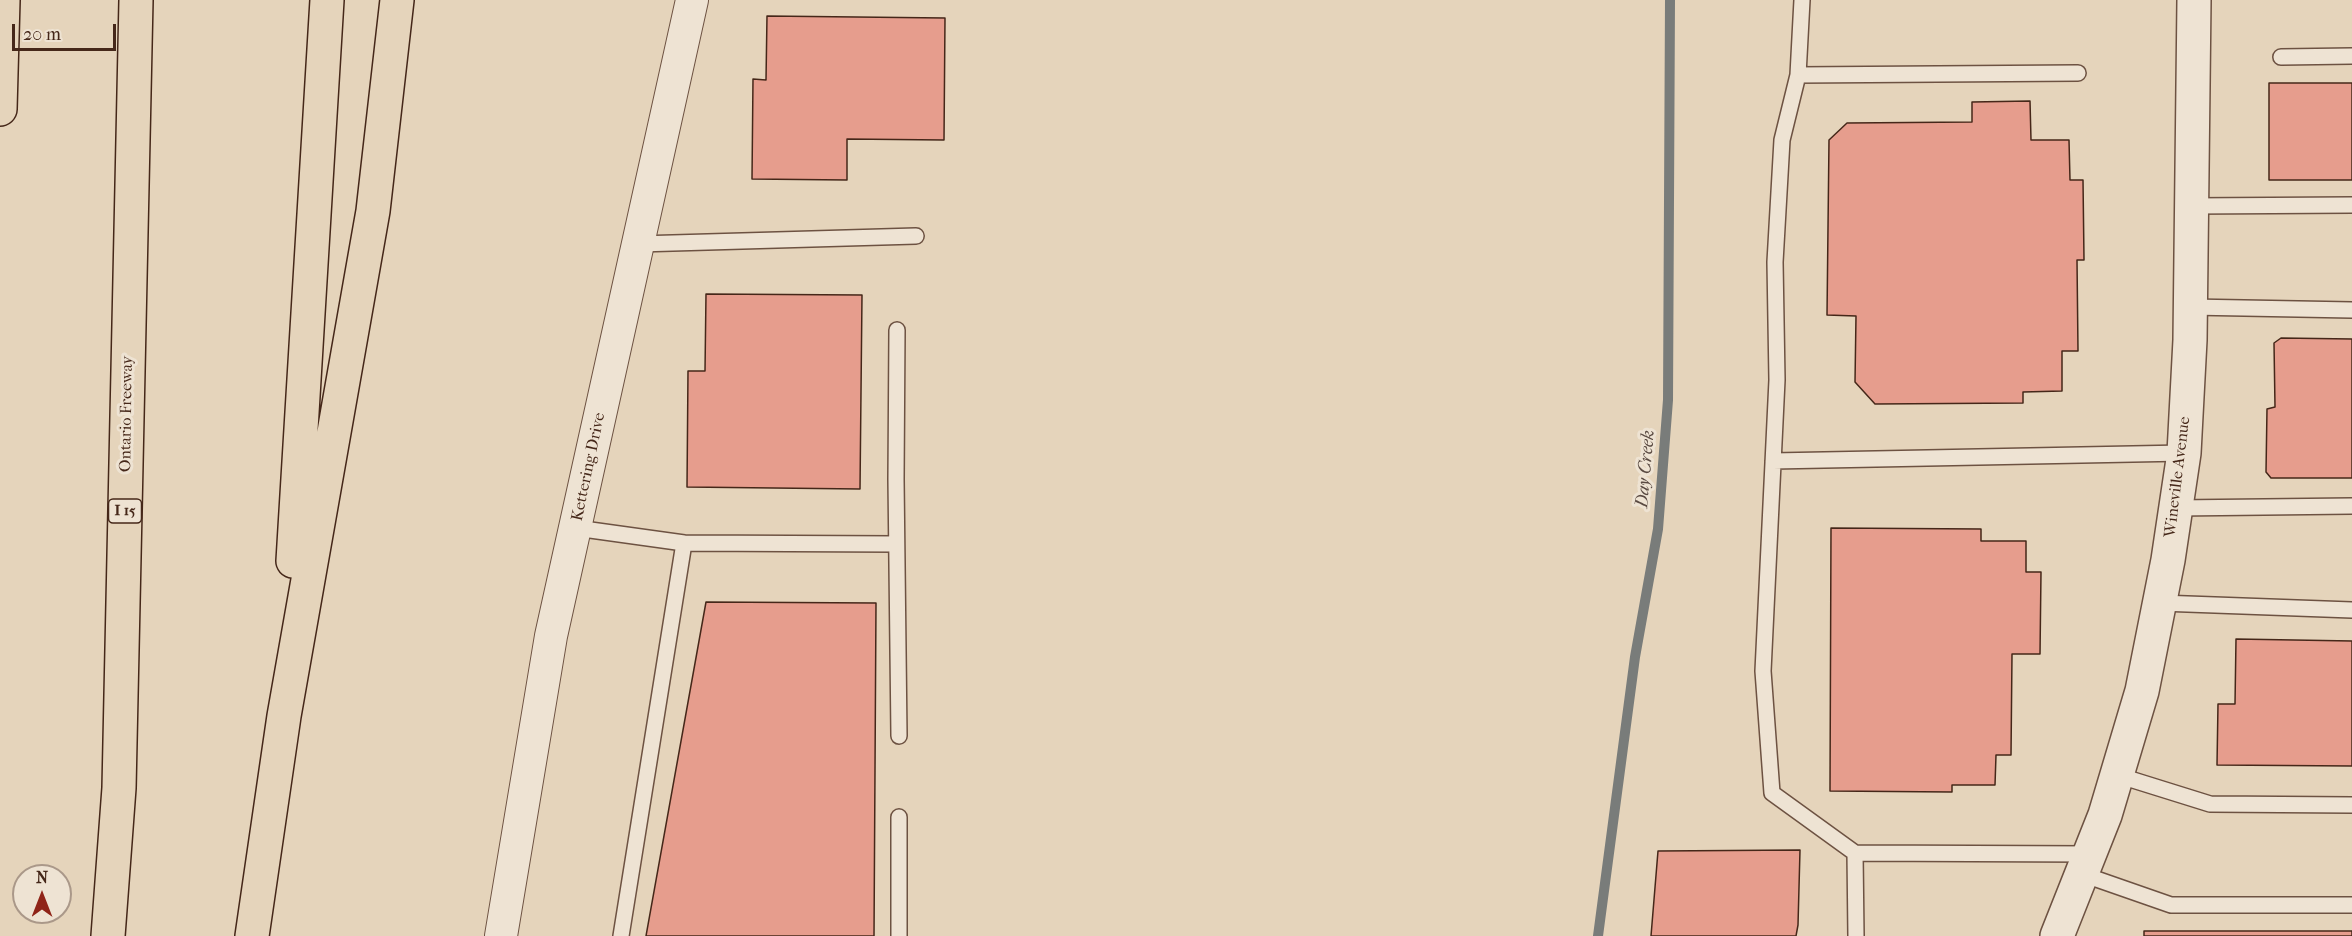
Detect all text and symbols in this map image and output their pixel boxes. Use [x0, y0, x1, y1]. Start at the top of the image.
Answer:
scale bar [15, 12, 118, 50]
text: 20 m [23, 24, 61, 45]
street label: Ontario Freeway [116, 356, 138, 472]
street label: Kettering Drive [568, 411, 610, 523]
street label: Wineville Avenue [2161, 415, 2195, 539]
water label: Day Creek [1632, 429, 1660, 509]
road number: I 15 [108, 499, 142, 523]
north arrow [12, 864, 72, 924]
text: N [36, 868, 48, 887]

